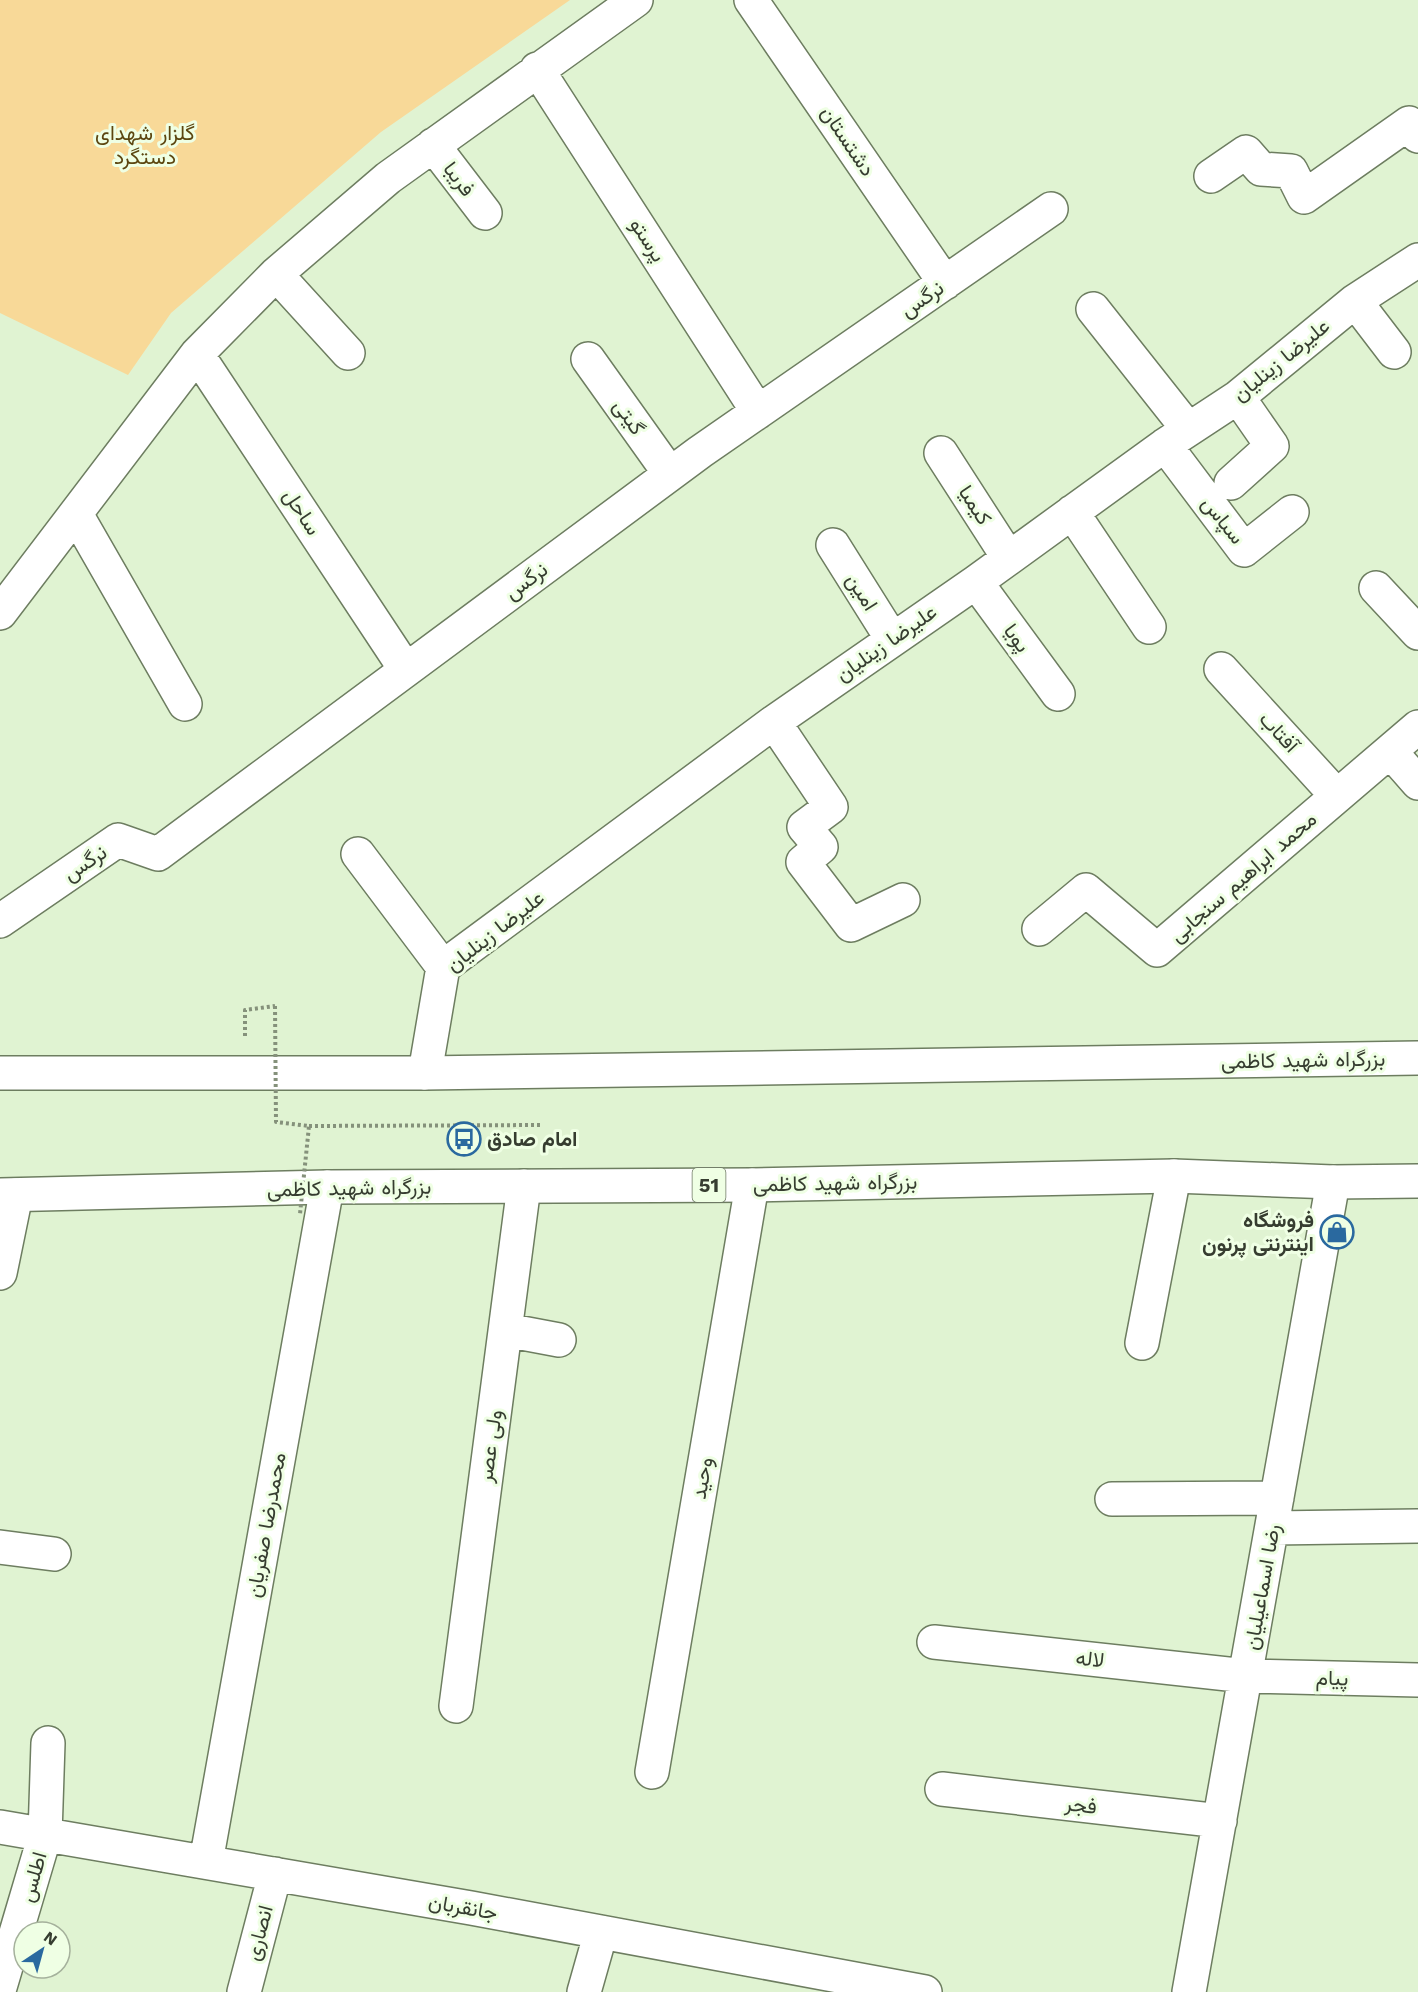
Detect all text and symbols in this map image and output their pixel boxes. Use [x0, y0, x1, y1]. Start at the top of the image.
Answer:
street label: دشتستان [816, 101, 881, 181]
park label: گلزار شهدای دستگرد [95, 120, 195, 170]
street label: فریبا [437, 156, 481, 202]
street label: پرستو [623, 213, 672, 267]
street label: نرگس [895, 275, 949, 323]
street label: علیرضا زینلیان [1227, 313, 1335, 407]
street label: گیتی [608, 394, 651, 439]
street label: کیمیا [953, 480, 997, 529]
street label: ساحل [278, 484, 327, 540]
street label: سپاس [1195, 491, 1250, 550]
street label: نرگس [499, 556, 553, 606]
street label: امین [841, 568, 884, 615]
street label: علیرضا زینلیان [830, 599, 942, 687]
street label: پویا [997, 619, 1036, 658]
street label: آفتاب [1254, 706, 1306, 759]
street label: محمد ابراهیم سنجابی [1164, 806, 1323, 949]
street label: نرگس [58, 839, 112, 887]
street label: علیرضا زینلیان [441, 885, 549, 977]
street label: بزرگراه شهید کاظمی [1221, 1046, 1385, 1074]
bus stop icon: امام صادق [446, 1121, 482, 1157]
place label: امام صادق [487, 1126, 578, 1153]
road number: 51 [692, 1168, 726, 1202]
street label: بزرگراه شهید کاظمی [753, 1169, 917, 1197]
street label: بزرگراه شهید کاظمی [267, 1174, 431, 1202]
place label: فروشگاه اینترنتی پرنون [1202, 1207, 1314, 1258]
shop icon: فروشگاه اینترنتی پرنون [1319, 1214, 1355, 1250]
street label: ولی عصر [472, 1408, 508, 1485]
street label: محمدرضا صفریان [240, 1450, 292, 1600]
street label: وحید [686, 1455, 718, 1501]
street label: رضا اسماعیلیان [1238, 1522, 1286, 1652]
street label: لاله [1074, 1645, 1106, 1672]
street label: پیام [1315, 1665, 1349, 1692]
street label: فجر [1063, 1790, 1098, 1820]
street label: اطلس [13, 1849, 52, 1905]
street label: جانقربان [427, 1888, 499, 1926]
street label: انصاری [239, 1902, 279, 1964]
north arrow [12, 1920, 72, 1980]
text: N [40, 1927, 61, 1949]

